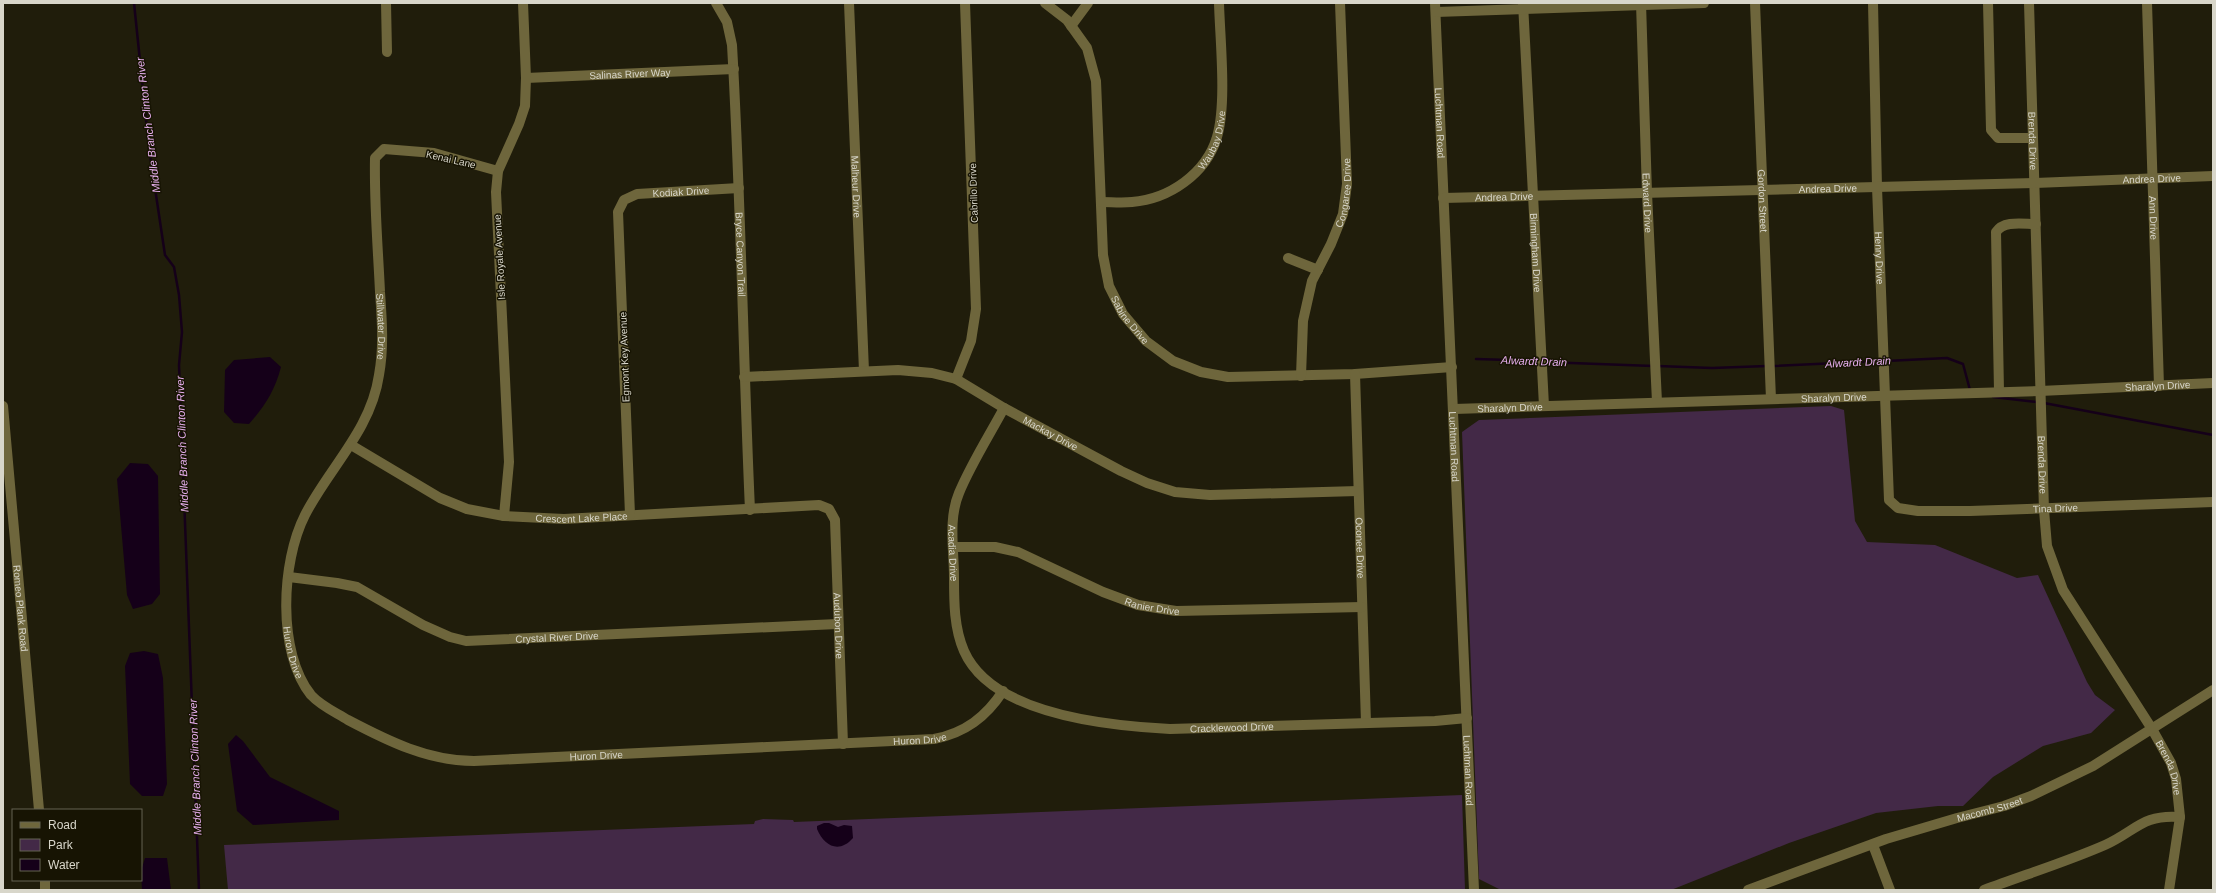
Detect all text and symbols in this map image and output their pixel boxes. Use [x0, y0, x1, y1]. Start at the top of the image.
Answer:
water label: Middle Branch Clinton River [134, 55, 162, 193]
street label: Salinas River Way [589, 67, 671, 81]
street label: Luchtman Road [1433, 87, 1447, 158]
street label: Waubay Drive [1196, 110, 1227, 172]
street label: Brenda Drive [2026, 112, 2039, 171]
street label: Kenai Lane [425, 148, 477, 171]
street label: Malheur Drive [849, 156, 863, 219]
street label: Congaree Drive [1333, 158, 1353, 229]
street label: Cabrillo Drive [967, 162, 980, 223]
street label: Gordon Street [1756, 169, 1769, 233]
street label: Andrea Drive [2122, 172, 2182, 186]
street label: Edward Drive [1640, 173, 1654, 234]
street label: Andrea Drive [1799, 182, 1858, 195]
street label: Kodiak Drive [652, 185, 710, 199]
street label: Andrea Drive [1475, 191, 1534, 203]
street label: Ann Drive [2147, 196, 2159, 240]
street label: Bryce Canyon Trail [734, 212, 747, 297]
street label: Birmingham Drive [1528, 213, 1543, 293]
street label: Isle Royale Avenue [492, 214, 507, 300]
street label: Henry Drive [1873, 231, 1886, 285]
street label: Stillwater Drive [374, 293, 387, 361]
street label: Sabine Drive [1109, 294, 1151, 347]
street label: Egmont Key Avenue [617, 311, 632, 402]
water label: Alwardt Drain [1500, 354, 1567, 368]
water label: Alwardt Drain [1824, 354, 1891, 370]
water label: Middle Branch Clinton River [174, 374, 190, 512]
street label: Sharalyn Drive [2125, 379, 2191, 393]
street label: Sharalyn Drive [1801, 391, 1867, 404]
street label: Sharalyn Drive [1477, 401, 1543, 414]
street label: Luchtman Road [1447, 411, 1461, 482]
street label: Mackay Drive [1021, 414, 1080, 453]
street label: Brenda Drive [2036, 435, 2049, 495]
street label: Tina Drive [2033, 502, 2079, 515]
street label: Crescent Lake Place [535, 510, 628, 525]
street label: Oconee Drive [1354, 517, 1366, 579]
street label: Acadia Drive [946, 524, 959, 582]
street label: Romeo Plank Road [11, 565, 30, 652]
street label: Audubon Drive [832, 593, 845, 660]
street label: Ranier Drive [1123, 596, 1180, 617]
street label: Huron Drive [281, 626, 305, 681]
street label: Crystal River Drive [515, 630, 599, 645]
water label: Middle Branch Clinton River [187, 697, 203, 835]
street label: Cracklewood Drive [1190, 721, 1274, 734]
street label: Huron Drive [893, 731, 948, 747]
street label: Luchtman Road [1461, 735, 1475, 806]
street label: Brenda Drive [2153, 738, 2183, 796]
street label: Huron Drive [569, 749, 624, 762]
street label: Macomb Street [1956, 795, 2024, 824]
legend [12, 809, 142, 881]
text: Road [48, 818, 77, 832]
text: Park [48, 838, 74, 852]
text: Water [48, 858, 80, 872]

